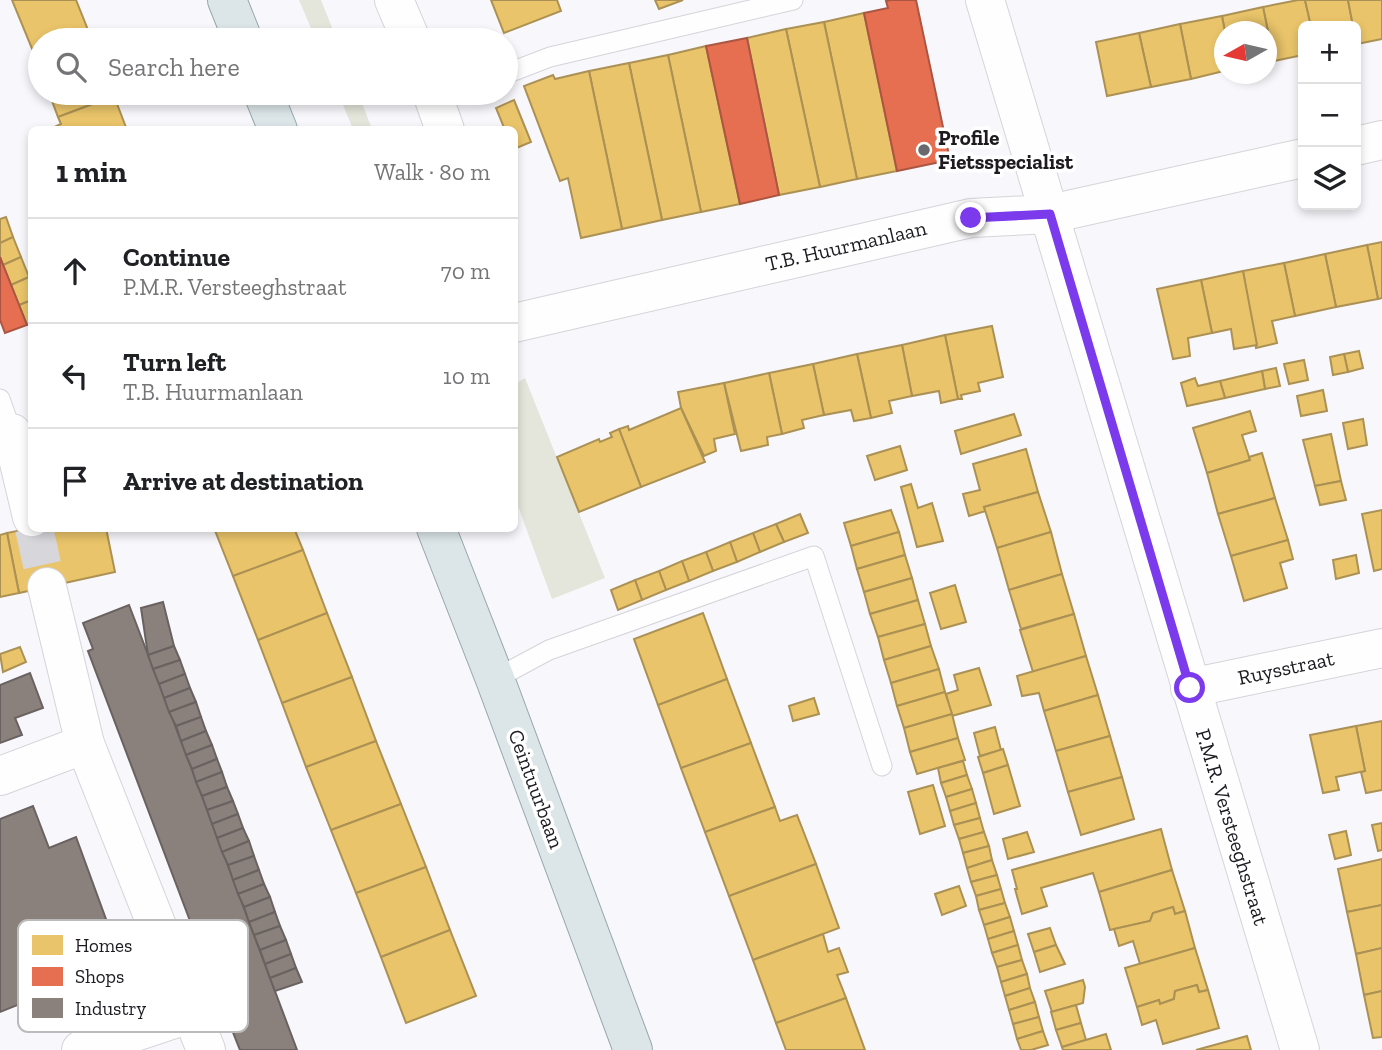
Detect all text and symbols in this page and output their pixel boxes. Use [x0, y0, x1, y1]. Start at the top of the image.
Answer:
north arrow [1214, 21, 1277, 84]
map controls [1298, 21, 1361, 210]
button: + [1298, 21, 1361, 84]
search box [28, 28, 518, 105]
icon: search [52, 48, 90, 86]
text: Search here [108, 51, 240, 83]
button: − [1298, 84, 1361, 147]
place label: Profile Fietsspecialist [938, 125, 1074, 174]
marker: Profile Fietsspecialist [916, 142, 932, 158]
button: layers [1298, 147, 1361, 210]
text: 1 min [56, 154, 127, 190]
text: Walk · 80 m [374, 158, 490, 186]
route end [955, 202, 986, 233]
street label: T.B. Huurmanlaan [763, 215, 929, 276]
text: Continue [123, 241, 230, 273]
icon: ahead [56, 252, 94, 290]
text: 70 m [441, 257, 490, 285]
text: P.M.R. Versteeghstraat [123, 273, 346, 301]
text: Turn left [123, 346, 226, 378]
icon: left [56, 357, 94, 395]
text: 10 m [443, 362, 490, 390]
text: T.B. Huurmanlaan [123, 378, 303, 406]
icon: arrive [56, 462, 94, 500]
text: Arrive at destination [123, 465, 363, 497]
street label: Ruysstraat [1235, 645, 1337, 690]
route start [1174, 672, 1205, 703]
street label: Ceintuurbaan [503, 726, 570, 852]
street label: P.M.R. Versteeghstraat [1191, 726, 1274, 928]
legend [18, 920, 248, 1032]
text: Homes [75, 934, 132, 957]
text: Shops [75, 965, 124, 988]
text: Industry [75, 997, 146, 1020]

